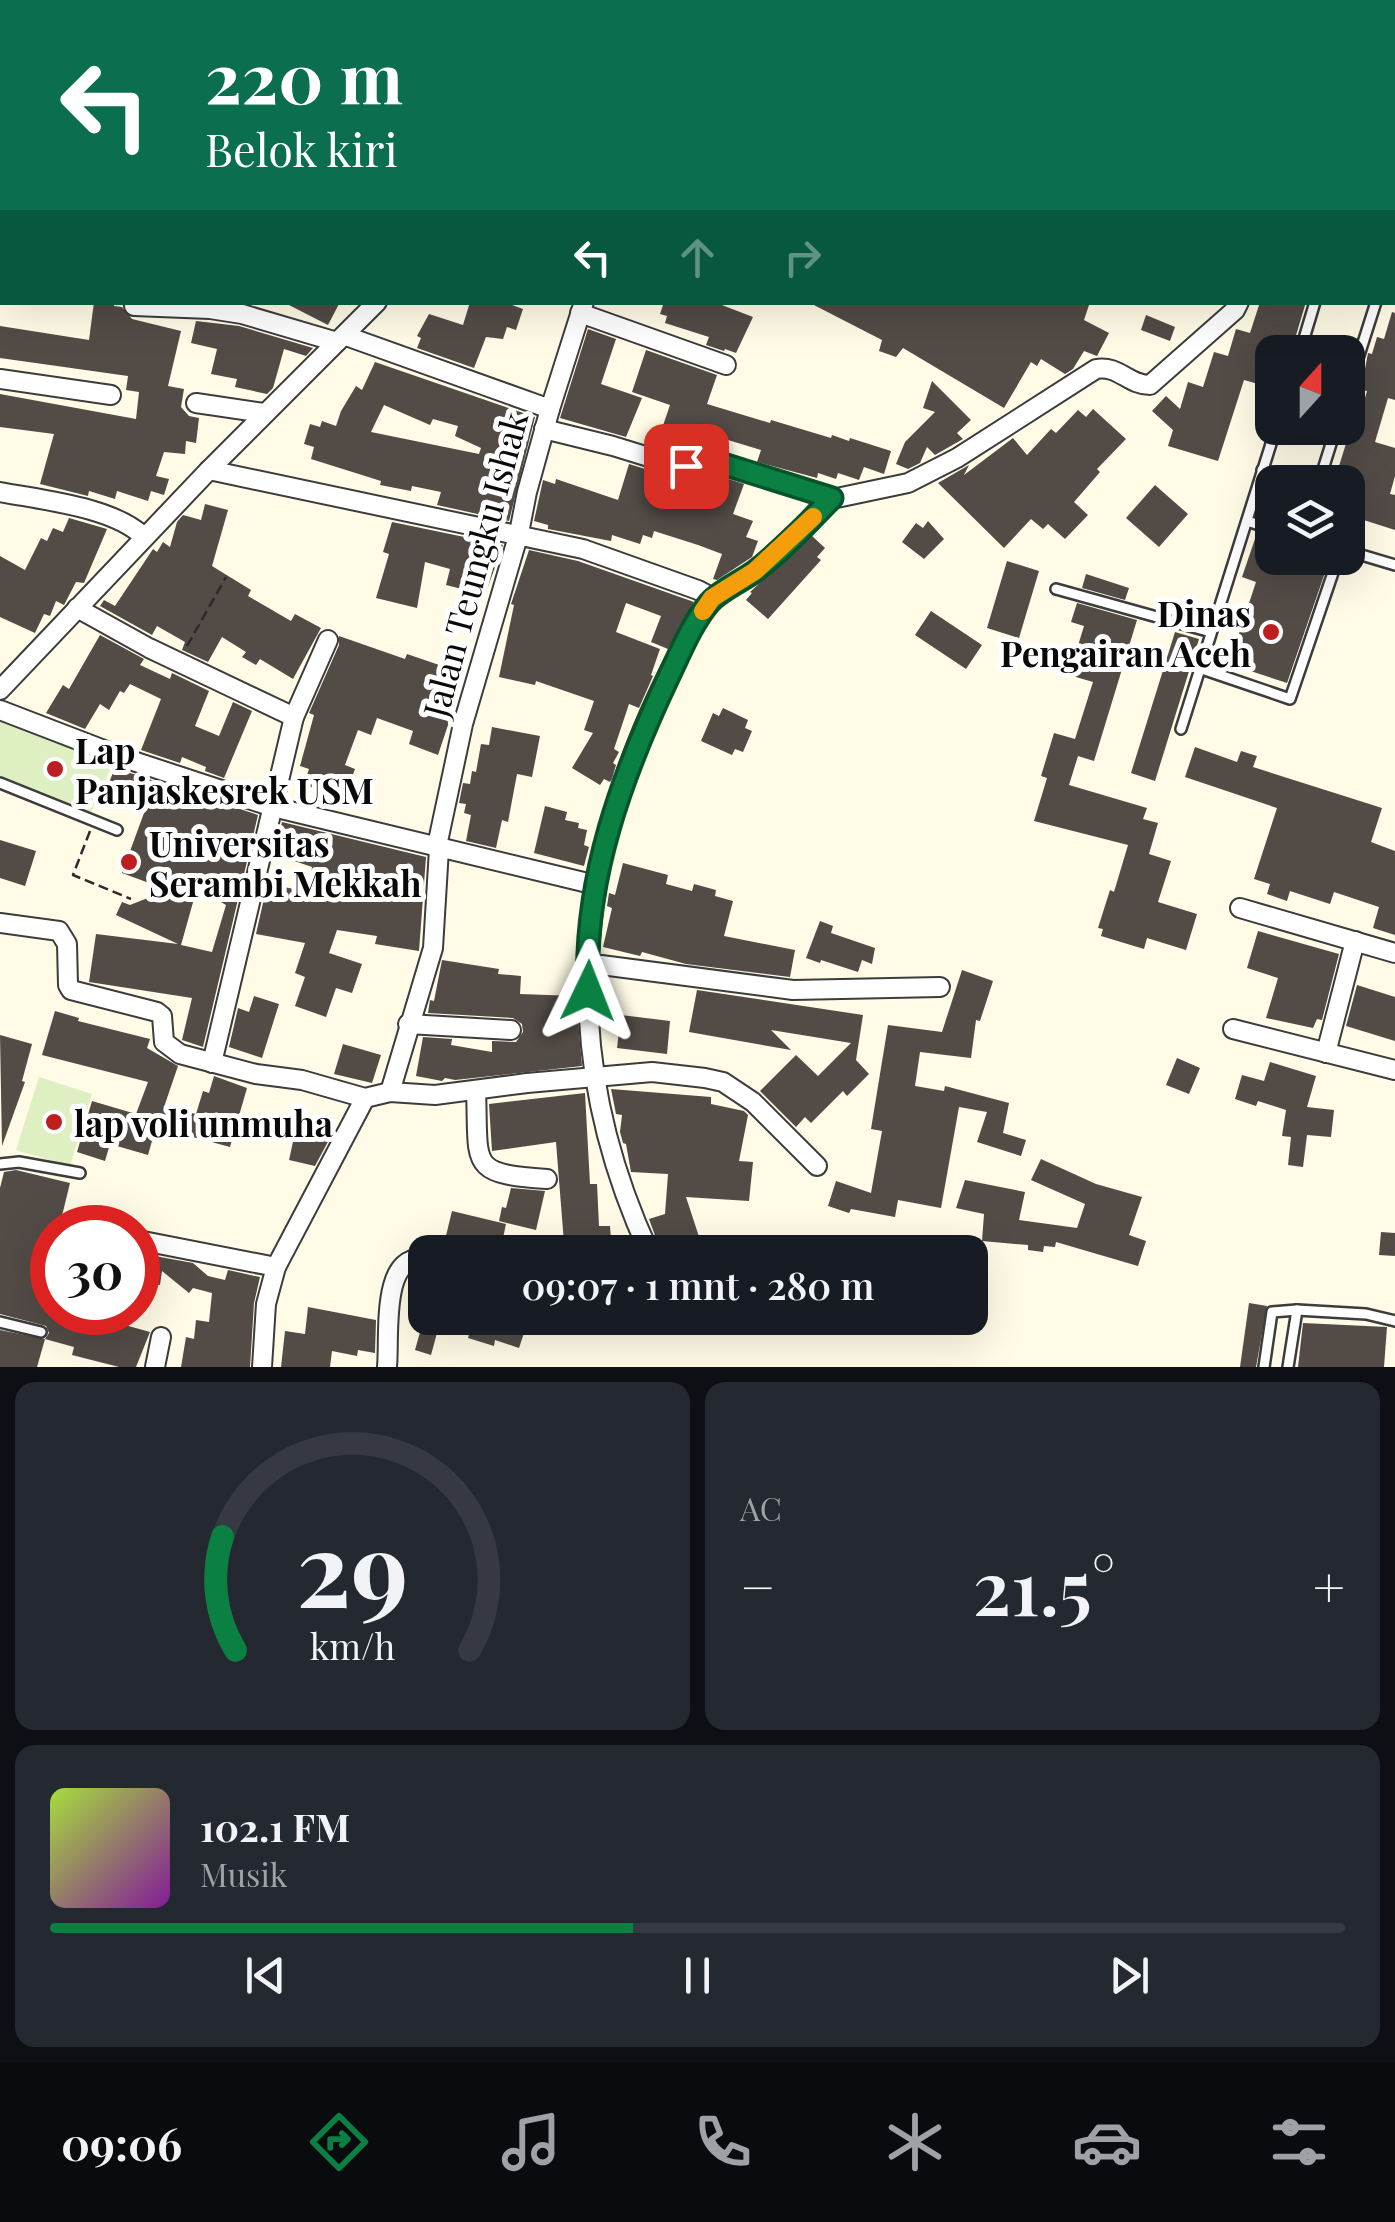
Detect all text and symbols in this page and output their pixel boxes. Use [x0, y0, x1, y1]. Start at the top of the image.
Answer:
text: 220 m [205, 28, 403, 122]
icon: left [40, 40, 170, 170]
text: Belok kiri [205, 118, 398, 178]
icon: left [565, 230, 620, 285]
icon: ahead [670, 230, 725, 285]
icon: right [775, 230, 830, 285]
north arrow [1255, 335, 1365, 445]
map controls [1255, 335, 1365, 575]
street label: Jalan Teungku Ishak [410, 406, 537, 723]
pin [644, 424, 729, 509]
icon: arrive [659, 439, 714, 494]
button: layers [1255, 465, 1365, 575]
place label: Dinas Pengairan Aceh [1000, 589, 1251, 676]
marker: Dinas Pengairan Aceh [1260, 621, 1282, 643]
place label: Lap Panjaskesrek USM [75, 726, 374, 813]
marker: Lap Panjaskesrek USM [44, 758, 66, 780]
place label: Universitas Serambi Mekkah [149, 819, 422, 906]
marker: Universitas Serambi Mekkah [118, 851, 140, 873]
position arrow [536, 939, 640, 1043]
place label: lap voli unmuha [74, 1099, 333, 1146]
marker: lap voli unmuha [43, 1111, 65, 1133]
speed limit sign: 30 [30, 1205, 160, 1335]
text: 09:07 · 1 mnt · 280 m [521, 1259, 875, 1310]
text: AC [740, 1486, 782, 1529]
text: 29 [297, 1495, 408, 1634]
text: 21.5° [973, 1535, 1115, 1635]
text: − [740, 1548, 776, 1622]
text: + [1313, 1548, 1345, 1622]
text: km/h [310, 1621, 395, 1669]
text: 102.1 FM [200, 1801, 350, 1852]
text: Musik [200, 1852, 287, 1895]
icon: previous [238, 1948, 293, 2003]
icon: pause [670, 1948, 725, 2003]
icon: next [1102, 1948, 1157, 2003]
icon: directions [304, 2107, 374, 2177]
icon: music [496, 2107, 566, 2177]
icon: phone [688, 2107, 758, 2177]
icon: climate [880, 2107, 950, 2177]
icon: car [1072, 2107, 1142, 2177]
icon: filters [1264, 2107, 1334, 2177]
text: 09:06 [61, 2112, 182, 2172]

